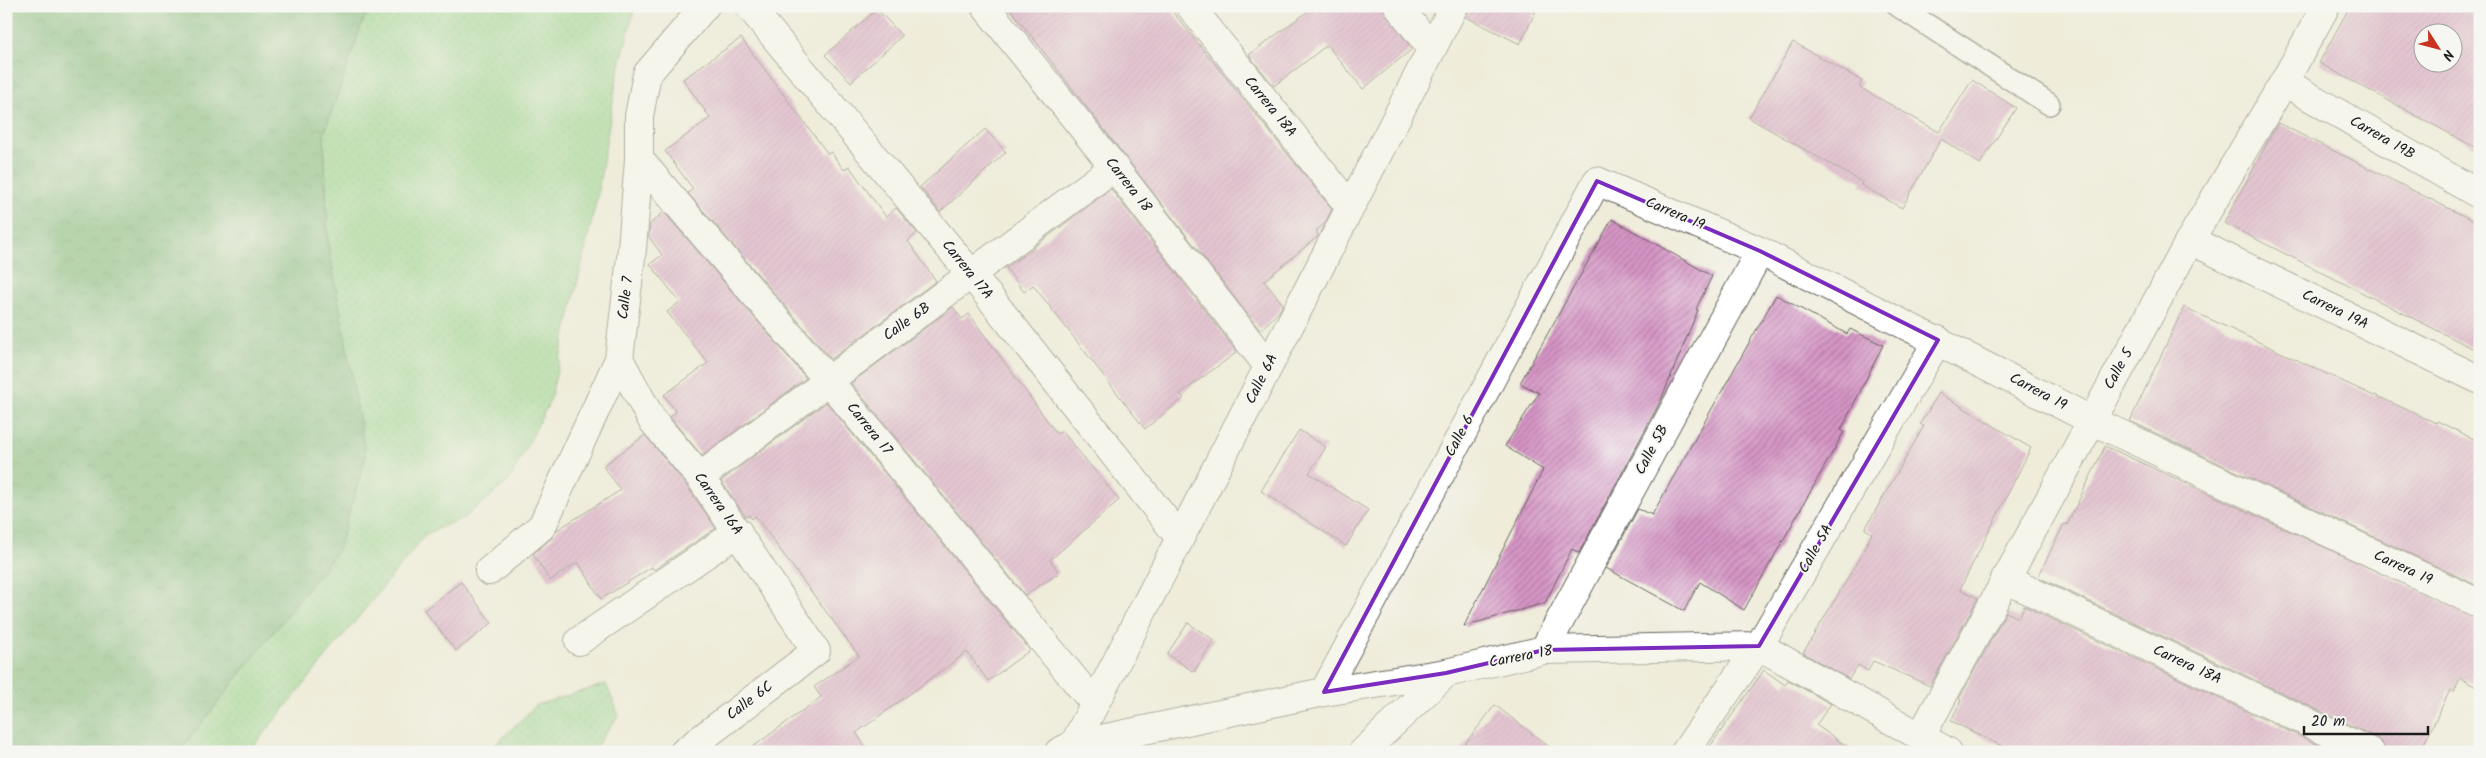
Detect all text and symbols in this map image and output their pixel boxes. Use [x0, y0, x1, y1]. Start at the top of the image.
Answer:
north arrow [2414, 22, 2464, 72]
text: N [2436, 45, 2459, 65]
street label: Carrera 18A [1238, 71, 1302, 143]
street label: Carrera 19B [2345, 110, 2419, 166]
street label: Carrera 18 [1099, 152, 1158, 219]
street label: Carrera 19 [1641, 191, 1709, 238]
street label: Carrera 17A [935, 235, 999, 305]
street label: Calle 7 [611, 274, 641, 321]
street label: Carrera 19A [2297, 283, 2373, 337]
street label: Calle 6B [878, 296, 936, 348]
street label: Calle 5 [2098, 343, 2141, 394]
street label: Calle 6A [1239, 350, 1285, 408]
street label: Carrera 19 [2005, 367, 2072, 418]
street label: Carrera 17 [840, 397, 899, 462]
street label: Calle 6 [1439, 411, 1481, 461]
street label: Calle 5B [1629, 421, 1675, 479]
street label: Carrera 16A [687, 467, 749, 541]
street label: Calle 5A [1792, 520, 1840, 578]
street label: Carrera 19 [2369, 544, 2437, 592]
street label: Carrera 18 [1487, 639, 1556, 675]
street label: Carrera 18A [2149, 639, 2225, 691]
street label: Calle 6C [721, 675, 779, 727]
scale bar [2304, 703, 2427, 735]
text: 20 m [2311, 710, 2345, 734]

